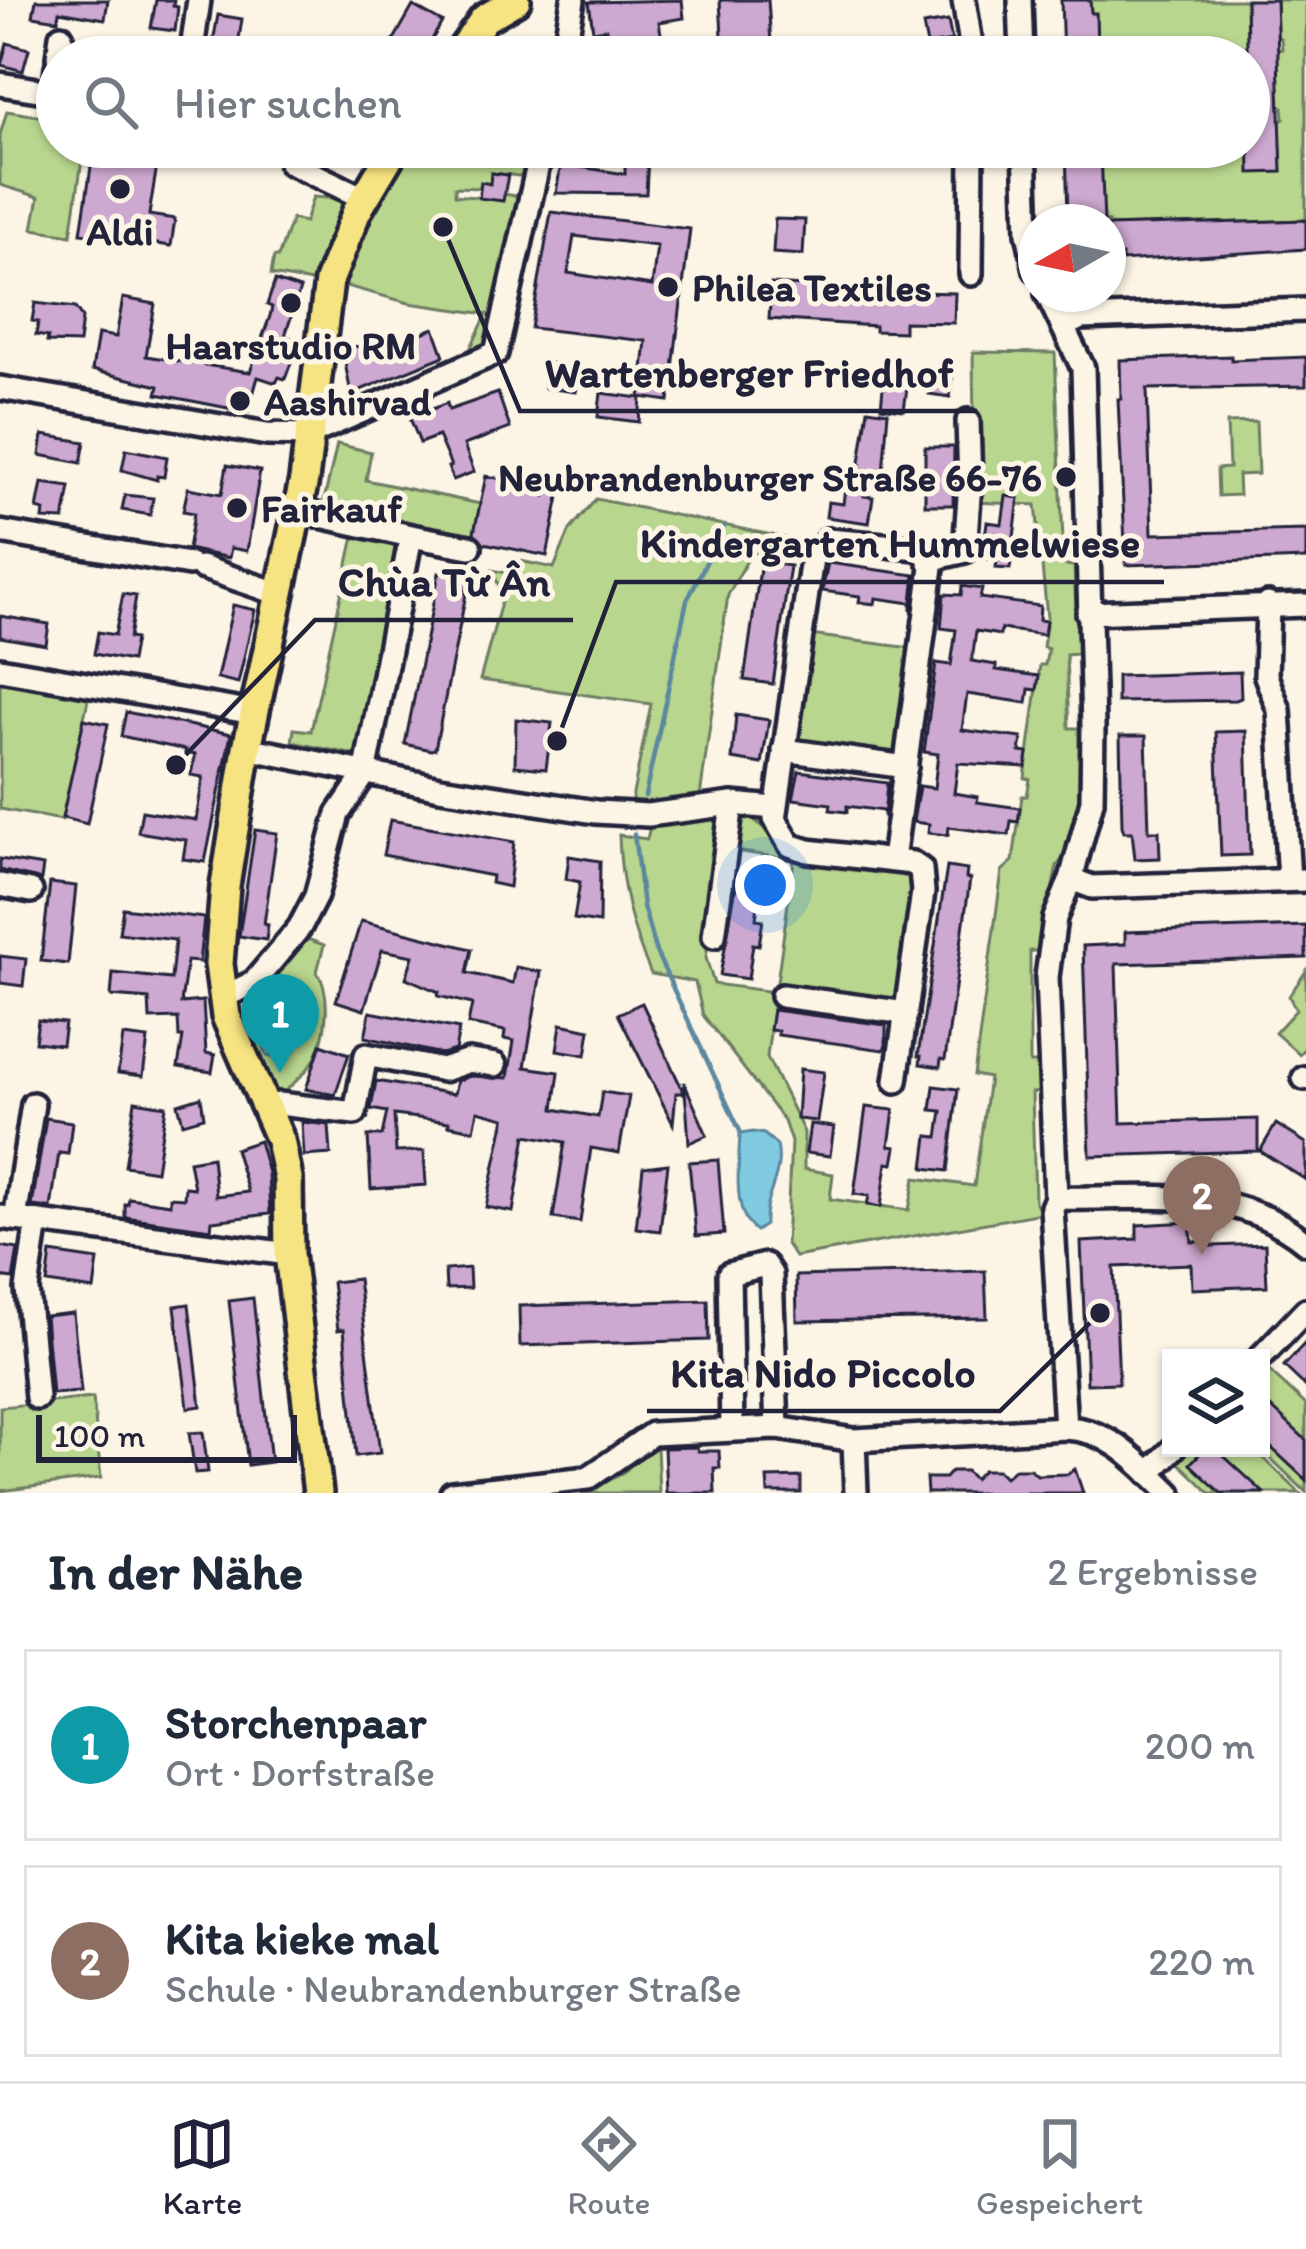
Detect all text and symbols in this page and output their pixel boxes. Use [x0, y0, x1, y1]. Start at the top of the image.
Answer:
search box [36, 36, 1270, 168]
icon: search [78, 69, 144, 135]
text: Hier suchen [174, 75, 402, 129]
marker: Aldi [107, 176, 133, 202]
north arrow [1018, 204, 1126, 312]
place label: Aldi [87, 208, 153, 255]
place label: Philea Textiles [692, 264, 932, 311]
marker: Philea Textiles [655, 274, 681, 300]
marker: Haarstudio RM [278, 290, 304, 316]
place label: Haarstudio RM [166, 322, 416, 369]
callout: Wartenberger Friedhof [520, 333, 977, 411]
text: Wartenberger Friedhof [544, 347, 954, 398]
place label: Aashirvad [264, 378, 431, 425]
marker: Aashirvad [227, 388, 253, 414]
place label: Neubrandenburger Straße 66-76 [498, 454, 1042, 501]
marker: Neubrandenburger Straße 66-76 [1053, 464, 1079, 490]
place label: Fairkauf [261, 485, 403, 532]
marker: Fairkauf [224, 495, 250, 521]
callout: Kindergarten Hummelwiese [616, 504, 1164, 582]
text: Kindergarten Hummelwiese [640, 517, 1140, 568]
callout: Chùa Từ Ân [315, 542, 573, 620]
text: Chùa Từ Ân [338, 556, 551, 607]
your location [735, 855, 795, 915]
pin: 1 [241, 974, 319, 1073]
pin: 2 [1163, 1156, 1241, 1255]
callout: Kita Nido Piccolo [647, 1333, 1000, 1411]
text: Kita Nido Piccolo [670, 1347, 976, 1398]
map controls [1162, 1349, 1270, 1457]
button: layers [1162, 1349, 1270, 1457]
scale bar [36, 1409, 297, 1462]
text: 100 m [54, 1416, 145, 1455]
text: In der Nähe [48, 1541, 303, 1602]
text: 2 Ergebnisse [1047, 1548, 1258, 1595]
text: Storchenpaar [165, 1695, 426, 1749]
text: 1 [81, 1722, 99, 1769]
text: 200 m [1145, 1722, 1255, 1769]
text: Ort · Dorfstraße [165, 1749, 435, 1796]
text: Kita kieke mal [165, 1911, 439, 1965]
text: 2 [80, 1938, 100, 1985]
text: 220 m [1148, 1938, 1255, 1985]
text: Schule · Neubrandenburger Straße [165, 1965, 742, 2012]
tab: Karte [163, 2111, 242, 2222]
tab: Route [568, 2111, 651, 2222]
tab: Gespeichert [976, 2111, 1143, 2222]

